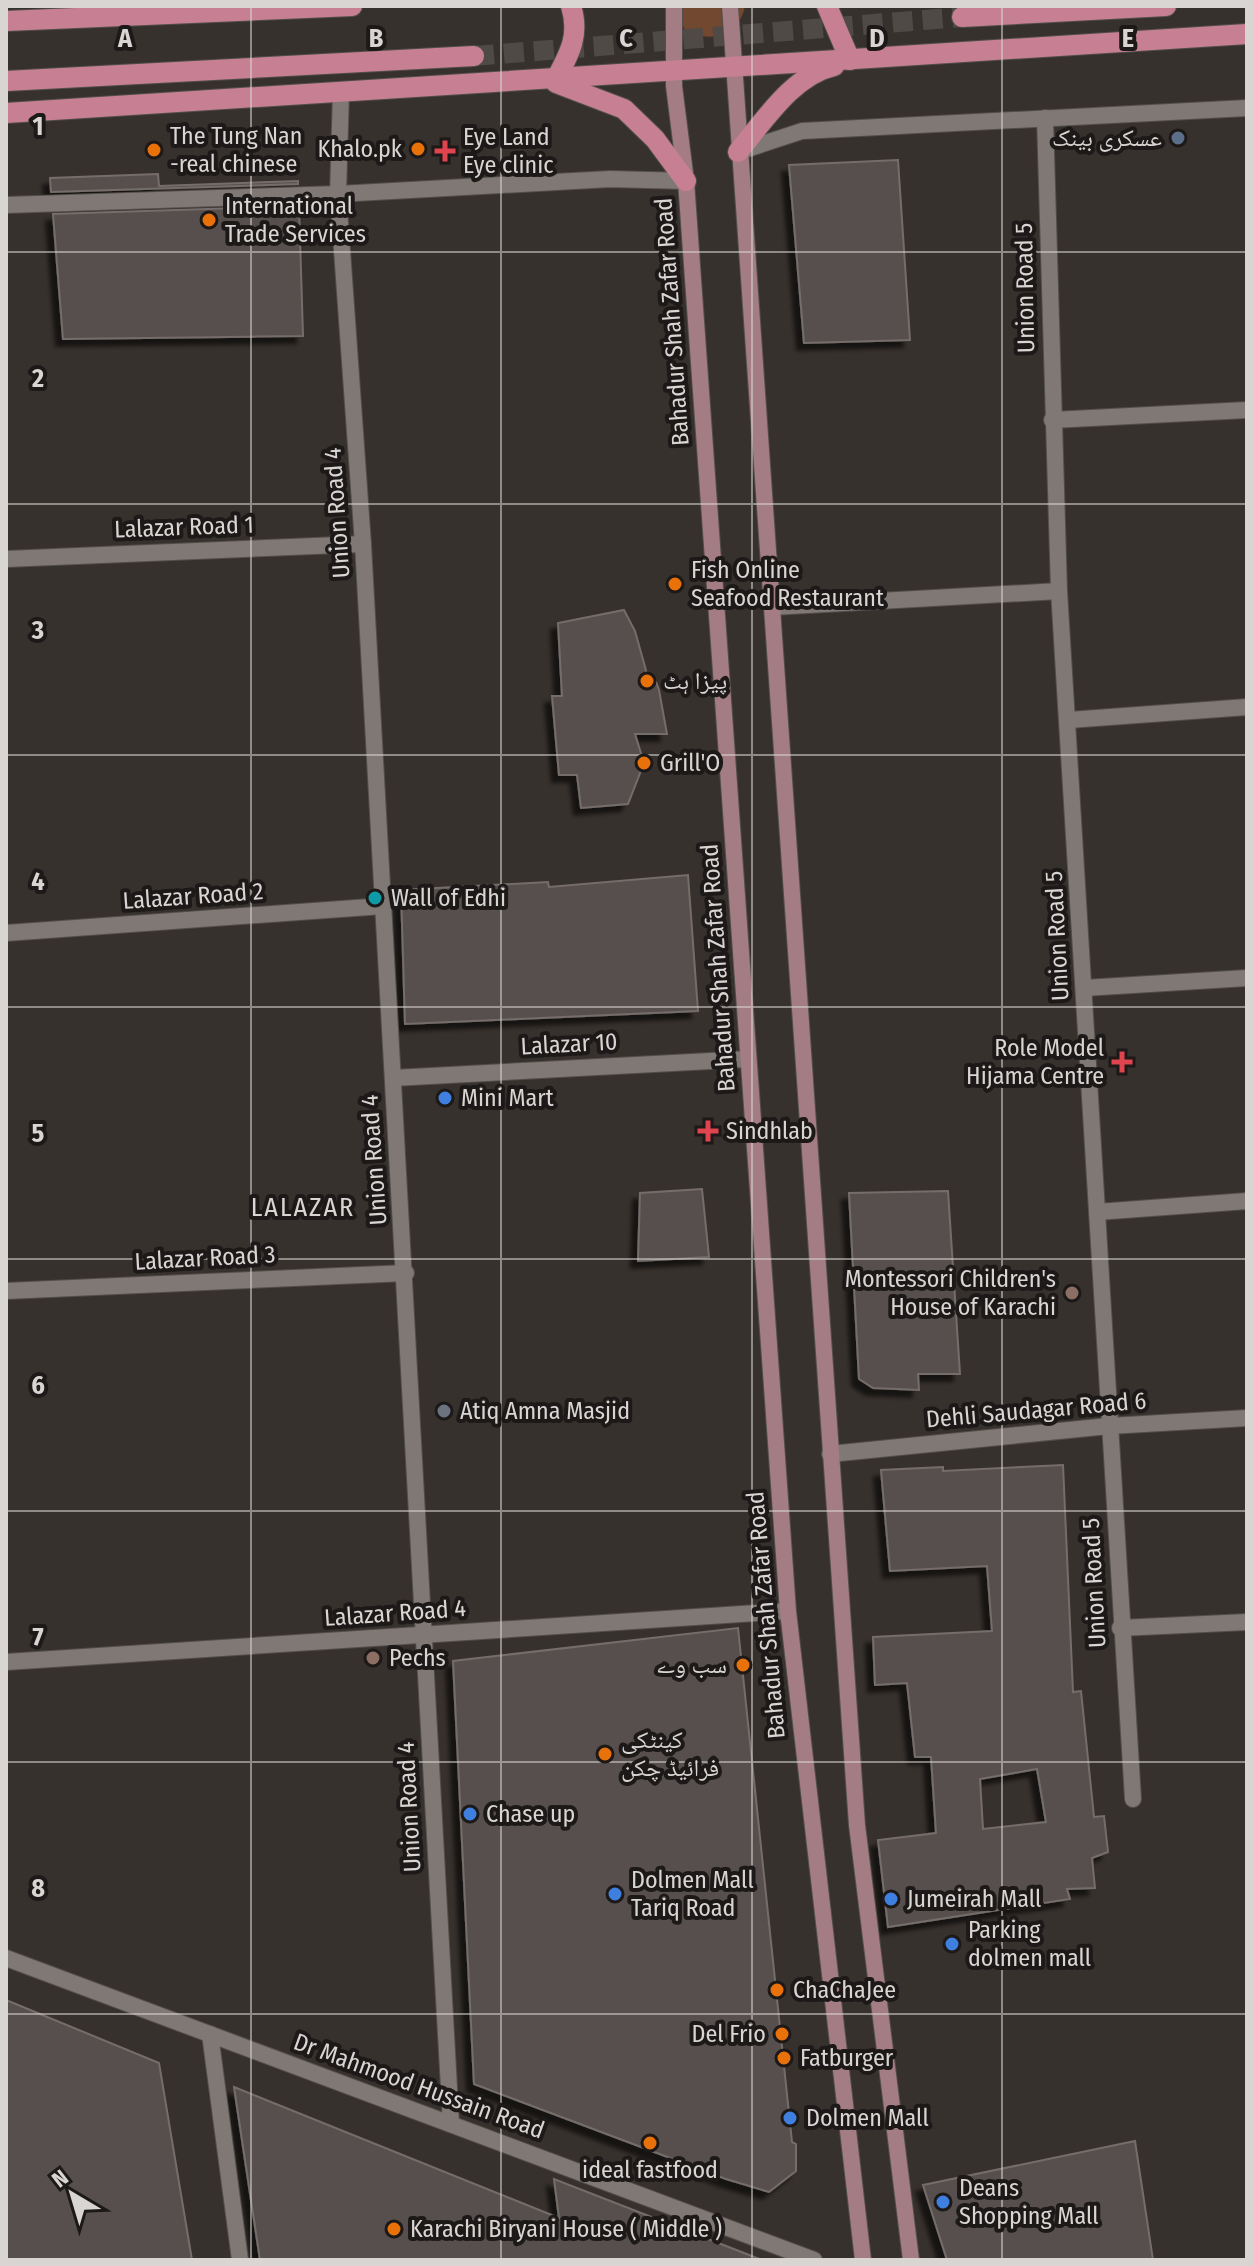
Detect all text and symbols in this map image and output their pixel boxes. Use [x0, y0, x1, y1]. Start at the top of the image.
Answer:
text: A [117, 23, 133, 54]
text: B [369, 23, 384, 54]
text: C [619, 23, 633, 54]
text: D [869, 23, 885, 54]
text: E [1122, 23, 1134, 54]
text: 1 [33, 111, 44, 142]
place label: The Tung Nan -real chinese [170, 122, 303, 178]
place label: Eye Land Eye clinic [463, 123, 554, 179]
place label: عسکری بینک [1052, 124, 1162, 152]
marker: عسکری بینک [1169, 129, 1187, 147]
place label: Khalo.pk [317, 135, 403, 163]
marker: Khalo.pk [409, 140, 427, 158]
marker: Eye Land Eye clinic [434, 140, 456, 162]
marker: The Tung Nan -real chinese [145, 141, 163, 159]
place label: International Trade Services [225, 192, 366, 248]
street label: Bahadur Shah Zafar Road [649, 197, 695, 447]
marker: International Trade Services [200, 211, 218, 229]
street label: Union Road 5 [1010, 223, 1040, 353]
text: 2 [31, 363, 44, 394]
street label: Union Road 4 [318, 447, 356, 579]
street label: Lalazar Road 1 [114, 511, 254, 543]
place label: Fish Online Seafood Restaurant [691, 556, 884, 612]
marker: Fish Online Seafood Restaurant [666, 575, 684, 593]
text: 3 [31, 615, 44, 646]
place label: پیزا ہٹ [663, 667, 727, 695]
marker: پیزا ہٹ [638, 672, 656, 690]
place label: Grill'O [660, 749, 720, 777]
marker: Grill'O [635, 754, 653, 772]
street label: Bahadur Shah Zafar Road [695, 843, 741, 1093]
text: 4 [31, 866, 45, 897]
street label: Union Road 5 [1040, 870, 1074, 1002]
street label: Lalazar Road 2 [122, 877, 264, 915]
place label: Wall of Edhi [391, 884, 506, 912]
marker: Wall of Edhi [366, 889, 384, 907]
street label: Lalazar 10 [520, 1027, 618, 1061]
place label: Role Model Hijama Centre [966, 1034, 1104, 1090]
marker: Role Model Hijama Centre [1111, 1051, 1133, 1073]
place label: Mini Mart [461, 1084, 554, 1112]
marker: Mini Mart [436, 1089, 454, 1107]
street label: Union Road 4 [355, 1094, 393, 1226]
place label: Sindhlab [726, 1117, 813, 1145]
text: 5 [32, 1118, 45, 1149]
marker: Sindhlab [697, 1120, 719, 1142]
district label: LALAZAR [251, 1192, 355, 1223]
street label: Lalazar Road 3 [134, 1240, 276, 1276]
place label: Montessori Children's House of Karachi [845, 1265, 1056, 1321]
marker: Montessori Children's House of Karachi [1063, 1284, 1081, 1302]
text: 6 [31, 1370, 45, 1401]
street label: Dehli Saudagar Road 6 [925, 1386, 1147, 1434]
place label: Atiq Amna Masjid [460, 1397, 630, 1425]
marker: Atiq Amna Masjid [435, 1402, 453, 1420]
street label: Bahadur Shah Zafar Road [741, 1490, 791, 1740]
street label: Union Road 5 [1077, 1517, 1111, 1649]
street label: Lalazar Road 4 [323, 1594, 467, 1632]
text: 7 [32, 1622, 44, 1653]
place label: Pechs [389, 1644, 446, 1672]
marker: Pechs [364, 1649, 382, 1667]
place label: سب وے [656, 1651, 727, 1679]
marker: سب وے [734, 1656, 752, 1674]
place label: کینٹکی فرائیڈ چکن [621, 1726, 719, 1782]
street label: Union Road 4 [392, 1741, 426, 1873]
marker: کینٹکی فرائیڈ چکن [596, 1745, 614, 1763]
place label: Chase up [486, 1800, 575, 1828]
marker: Chase up [461, 1805, 479, 1823]
place label: Dolmen Mall Tariq Road [631, 1866, 754, 1922]
text: 8 [31, 1873, 45, 1904]
marker: Dolmen Mall Tariq Road [606, 1885, 624, 1903]
place label: Jumeirah Mall [907, 1885, 1041, 1913]
marker: Jumeirah Mall [882, 1890, 900, 1908]
place label: Parking dolmen mall [968, 1916, 1091, 1972]
marker: Parking dolmen mall [943, 1935, 961, 1953]
place label: ChaChaJee [793, 1976, 896, 2004]
marker: ChaChaJee [768, 1981, 786, 1999]
place label: Del Frio [692, 2020, 766, 2048]
marker: Del Frio [773, 2025, 791, 2043]
street label: Dr Mahmood Hussain Road [290, 2028, 548, 2144]
place label: Fatburger [800, 2044, 894, 2072]
marker: Fatburger [775, 2049, 793, 2067]
place label: Dolmen Mall [806, 2104, 929, 2132]
marker: Dolmen Mall [781, 2109, 799, 2127]
marker: ideal fastfood [641, 2134, 659, 2152]
north arrow [32, 2154, 112, 2234]
place label: ideal fastfood [582, 2156, 718, 2184]
text: N [46, 2164, 74, 2193]
place label: Deans Shopping Mall [959, 2174, 1099, 2230]
marker: Deans Shopping Mall [934, 2193, 952, 2211]
place label: Karachi Biryani House ( Middle ) [410, 2215, 722, 2243]
marker: Karachi Biryani House ( Middle ) [385, 2220, 403, 2238]

